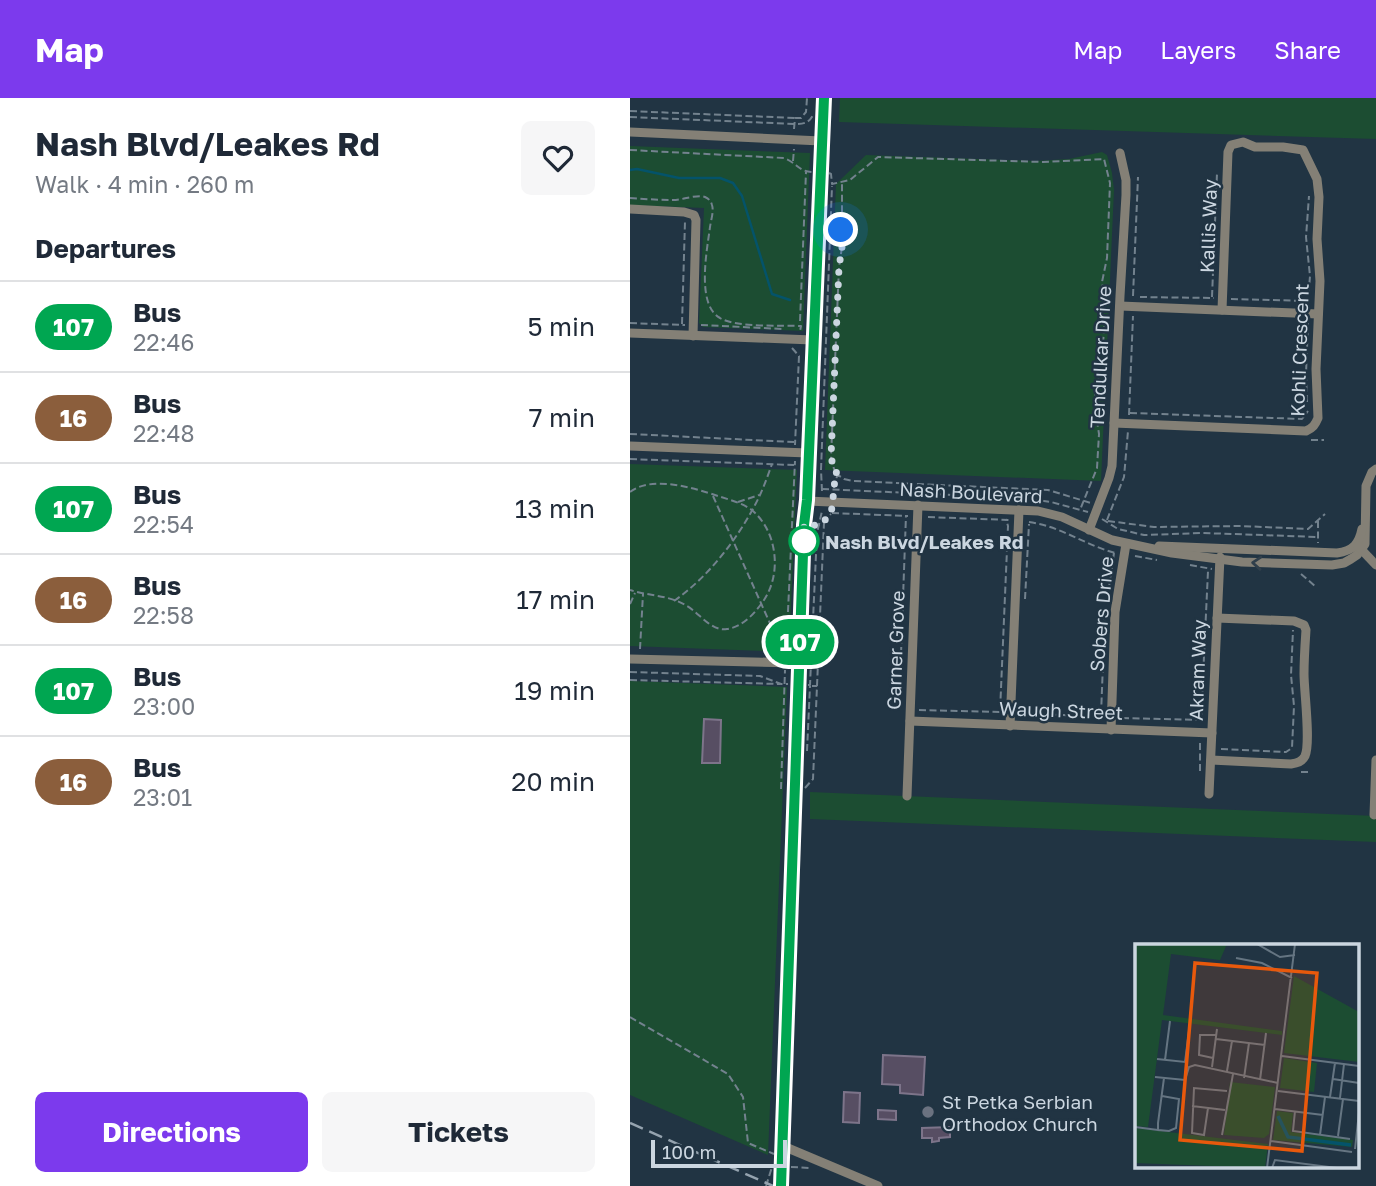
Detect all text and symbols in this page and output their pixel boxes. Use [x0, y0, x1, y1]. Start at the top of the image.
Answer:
text: Map [35, 30, 104, 69]
text: Map [1073, 35, 1122, 64]
text: Layers [1160, 35, 1236, 64]
text: Share [1274, 35, 1341, 64]
button: heart [521, 121, 595, 195]
text: Nash Blvd/Leakes Rd [35, 124, 380, 163]
text: Walk · 4 min · 260 m [35, 170, 254, 198]
street label: Kallis Way [1195, 178, 1221, 273]
your location [823, 212, 858, 247]
text: Departures [35, 233, 176, 264]
street label: Kohli Crescent [1285, 283, 1313, 417]
street label: Tendulkar Drive [1085, 285, 1115, 429]
text: Bus [133, 297, 181, 328]
text: 5 min [527, 311, 595, 342]
text: 107 [53, 312, 94, 341]
text: 22:46 [133, 328, 195, 356]
text: Bus [133, 388, 181, 419]
text: 7 min [529, 402, 595, 433]
text: 16 [60, 403, 87, 432]
text: 22:48 [133, 419, 195, 447]
street label: Nash Boulevard [899, 477, 1043, 507]
text: Bus [133, 479, 181, 510]
text: 13 min [515, 493, 595, 524]
text: 107 [53, 494, 94, 523]
text: 22:54 [133, 510, 194, 538]
marker: Nash Blvd/Leakes Rd [789, 526, 819, 556]
place label: Nash Blvd/Leakes Rd [825, 530, 1023, 553]
street label: Sobers Drive [1085, 555, 1117, 673]
one-way arrow [1251, 556, 1262, 571]
text: Bus [133, 570, 181, 601]
text: 17 min [516, 584, 595, 615]
text: 16 [60, 585, 87, 614]
street label: Garner Grove [881, 590, 909, 710]
text: 22:58 [133, 601, 194, 629]
line badge: 107 [760, 619, 840, 665]
street label: Akram Way [1184, 619, 1210, 721]
text: 107 [779, 627, 821, 656]
text: Bus [133, 661, 181, 692]
text: 19 min [514, 675, 595, 706]
text: 107 [53, 676, 94, 705]
text: 23:00 [133, 692, 195, 720]
street label: Waugh Street [999, 696, 1123, 724]
text: Bus [133, 752, 181, 783]
text: 20 min [511, 766, 595, 797]
text: 16 [60, 767, 87, 796]
text: 23:01 [133, 783, 192, 811]
inset map [1135, 944, 1359, 1168]
place label: St Petka Serbian Orthodox Church [942, 1090, 1098, 1135]
button: Directions [35, 1092, 308, 1172]
button: Tickets [322, 1092, 595, 1172]
marker: St Petka Serbian Orthodox Church [920, 1104, 936, 1120]
scale bar [651, 1137, 788, 1169]
text: 100 m [662, 1140, 716, 1163]

